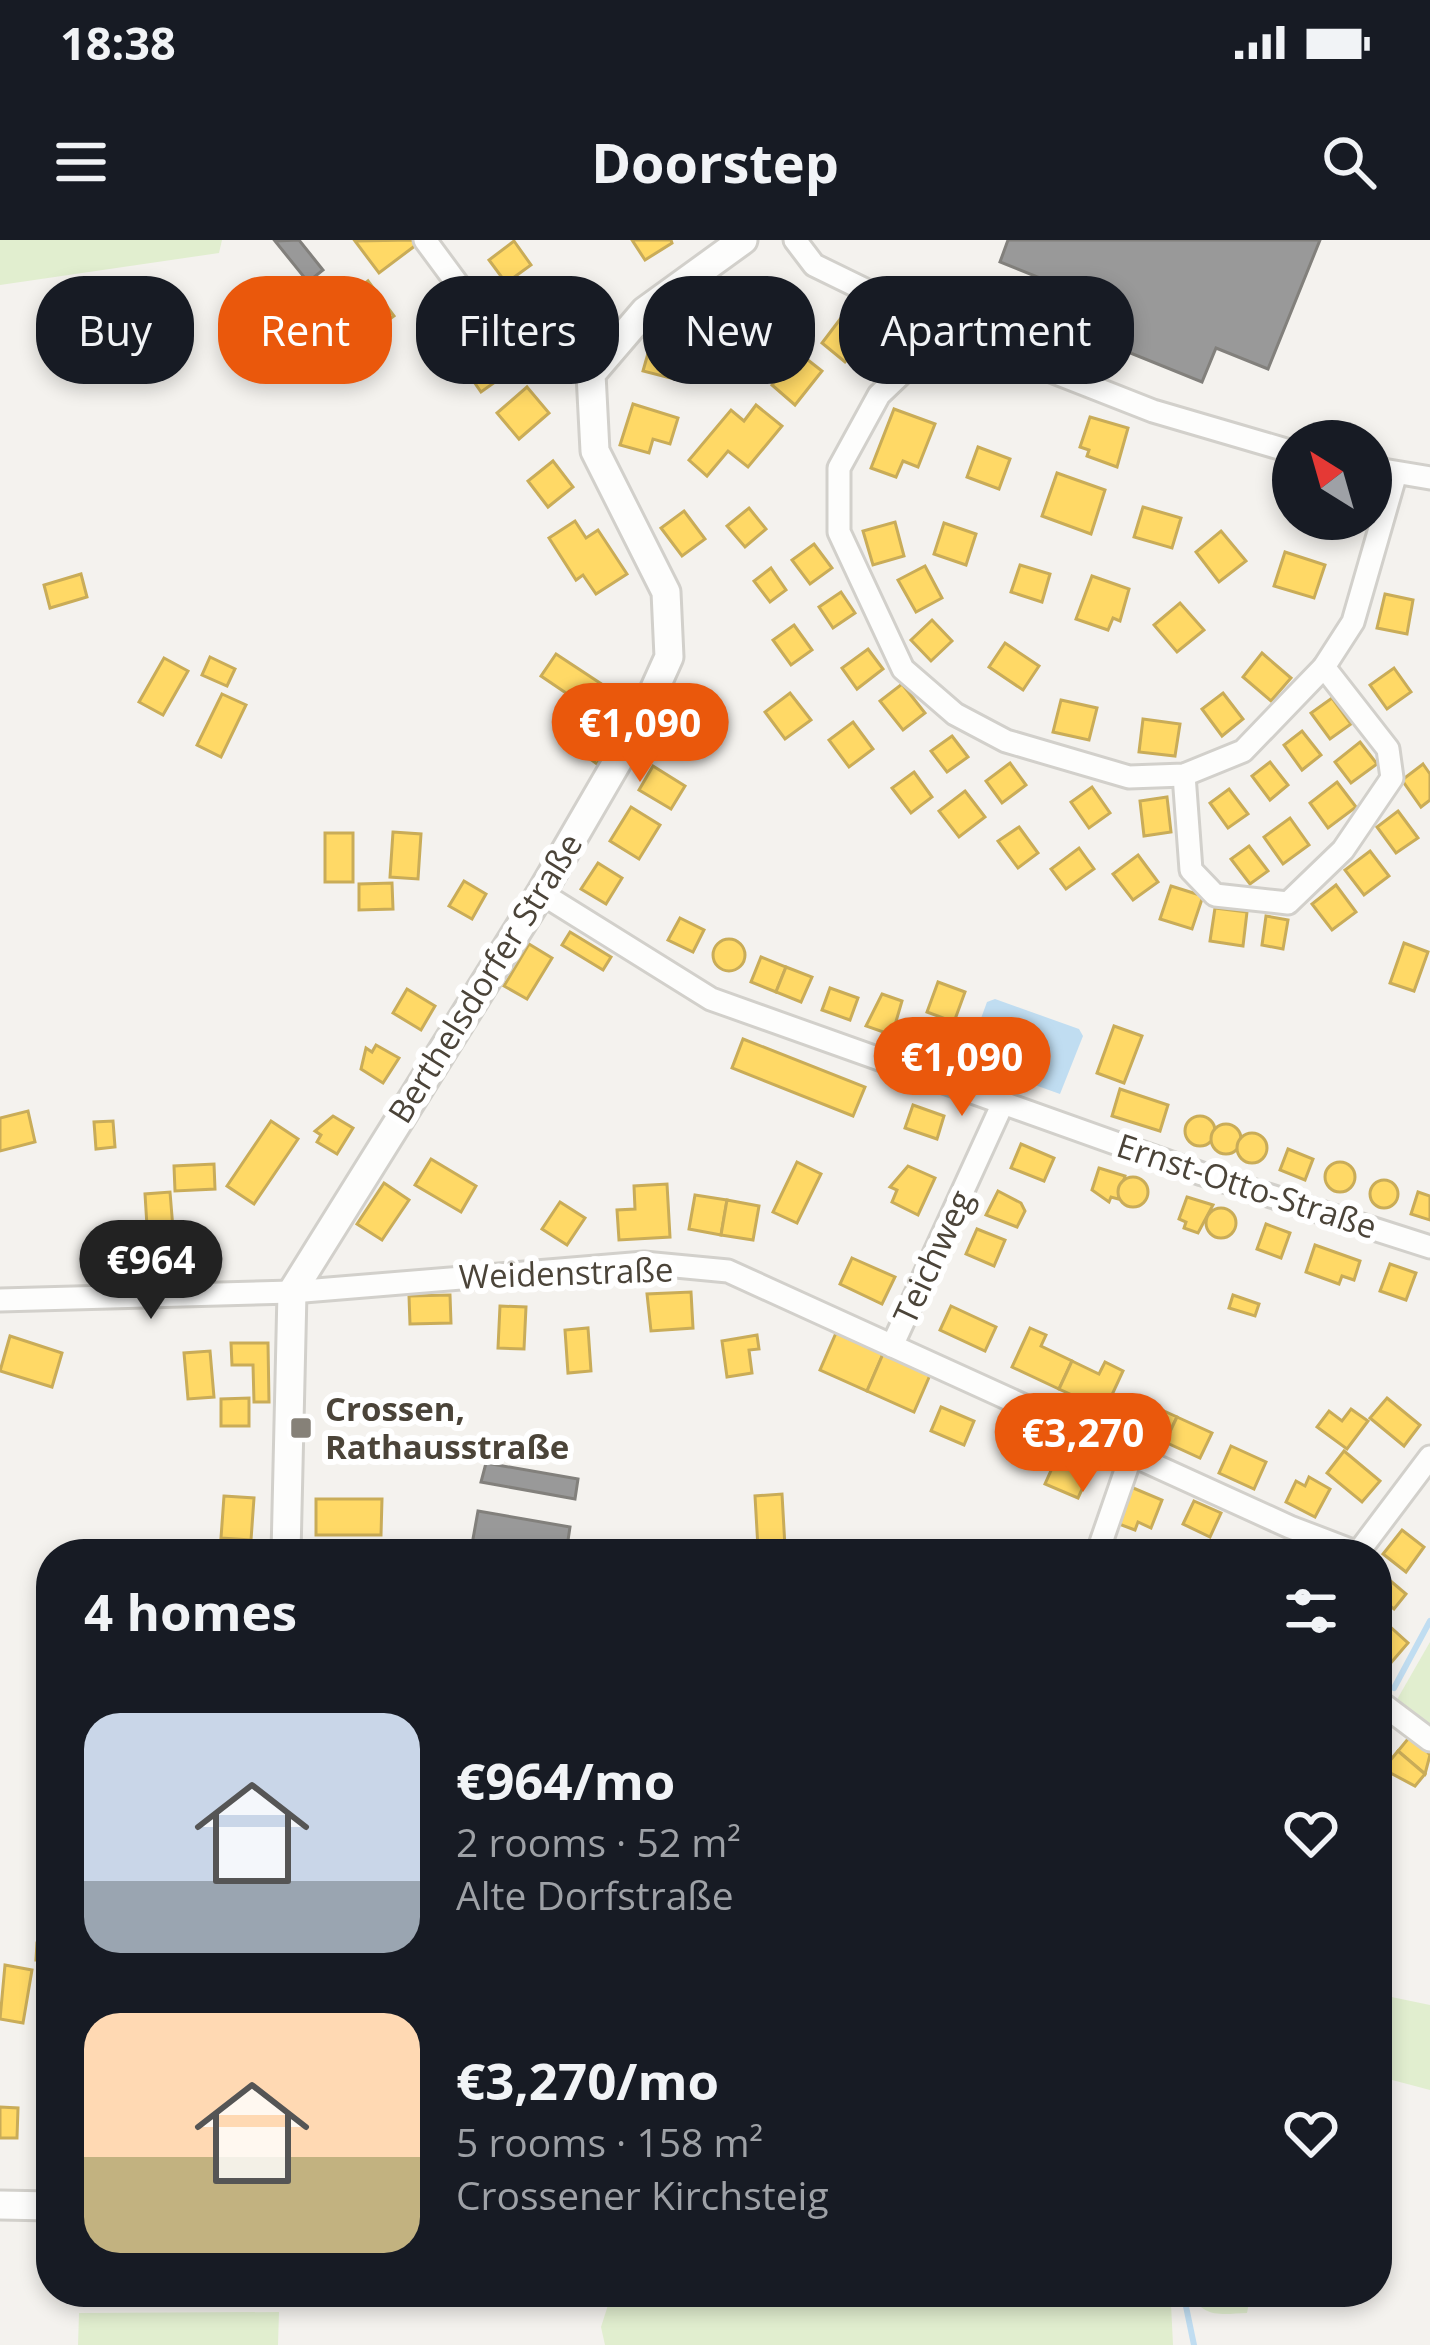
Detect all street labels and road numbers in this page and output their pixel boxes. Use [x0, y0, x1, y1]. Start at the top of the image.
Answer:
street label: Berthelsdorfer Straße [377, 824, 592, 1131]
street label: Ernst-Otto-Straße [1112, 1122, 1383, 1249]
street label: Teichweg [882, 1182, 983, 1331]
street label: Weidenstraße [458, 1246, 674, 1299]

